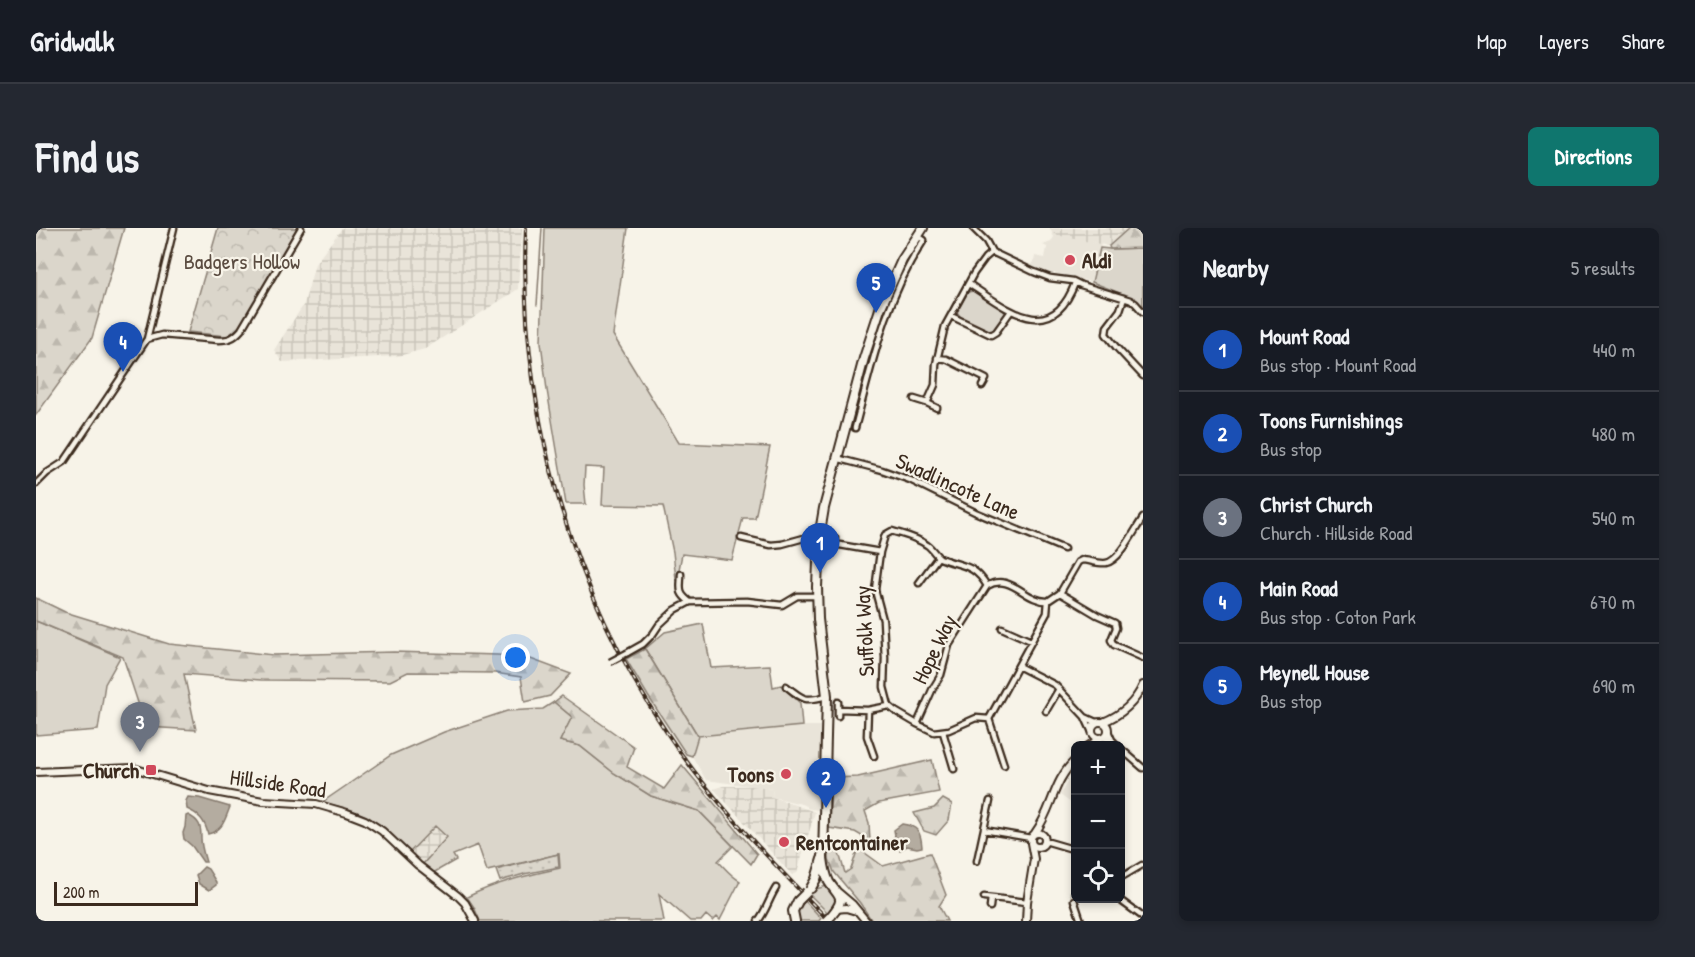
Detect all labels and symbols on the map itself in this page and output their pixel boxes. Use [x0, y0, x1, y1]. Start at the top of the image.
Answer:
place label: Aldi [1082, 245, 1112, 275]
park label: Badgers Hollow [184, 246, 300, 276]
marker: Aldi [1063, 253, 1077, 267]
pin: 5 [856, 264, 896, 313]
pin: 4 [104, 322, 142, 372]
street label: Swadlincote Lane [891, 445, 1025, 527]
pin: 1 [800, 524, 840, 573]
street label: Suffolk Way [847, 585, 881, 677]
street label: Hope Way [904, 609, 964, 689]
your location [501, 643, 530, 672]
pin: 3 [120, 702, 160, 752]
place label: Church [83, 755, 140, 785]
pin: 2 [806, 758, 846, 808]
place label: Toons [727, 759, 775, 789]
street label: Hillside Road [228, 761, 328, 805]
marker: Church [144, 763, 158, 777]
marker: Toons [779, 767, 793, 781]
place label: Rentcontainer [796, 827, 908, 857]
marker: Rentcontainer [777, 835, 791, 849]
scale bar [54, 879, 198, 906]

